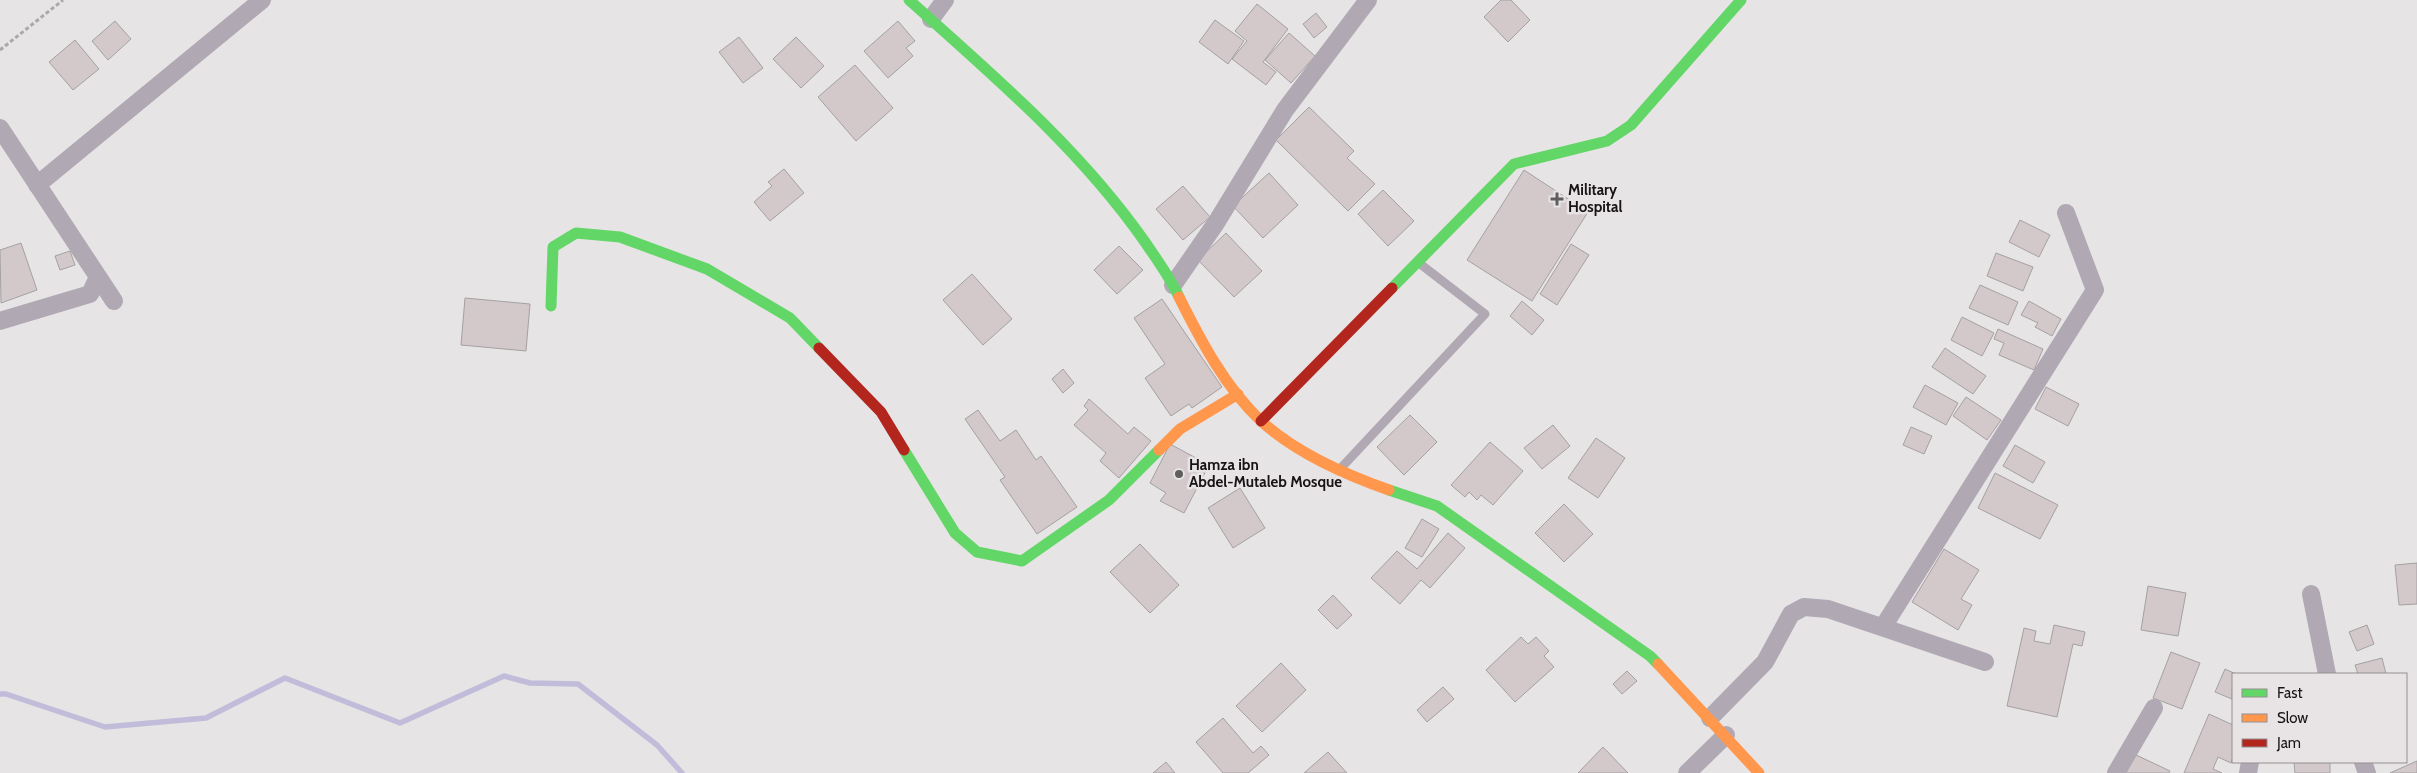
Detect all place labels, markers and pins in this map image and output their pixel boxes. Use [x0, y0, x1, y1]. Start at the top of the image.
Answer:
place label: Military Hospital [1568, 181, 1622, 216]
marker: Military Hospital [1550, 192, 1564, 206]
place label: Hamza ibn Abdel-Mutaleb Mosque [1189, 456, 1342, 491]
marker: Hamza ibn Abdel-Mutaleb Mosque [1173, 468, 1185, 480]

